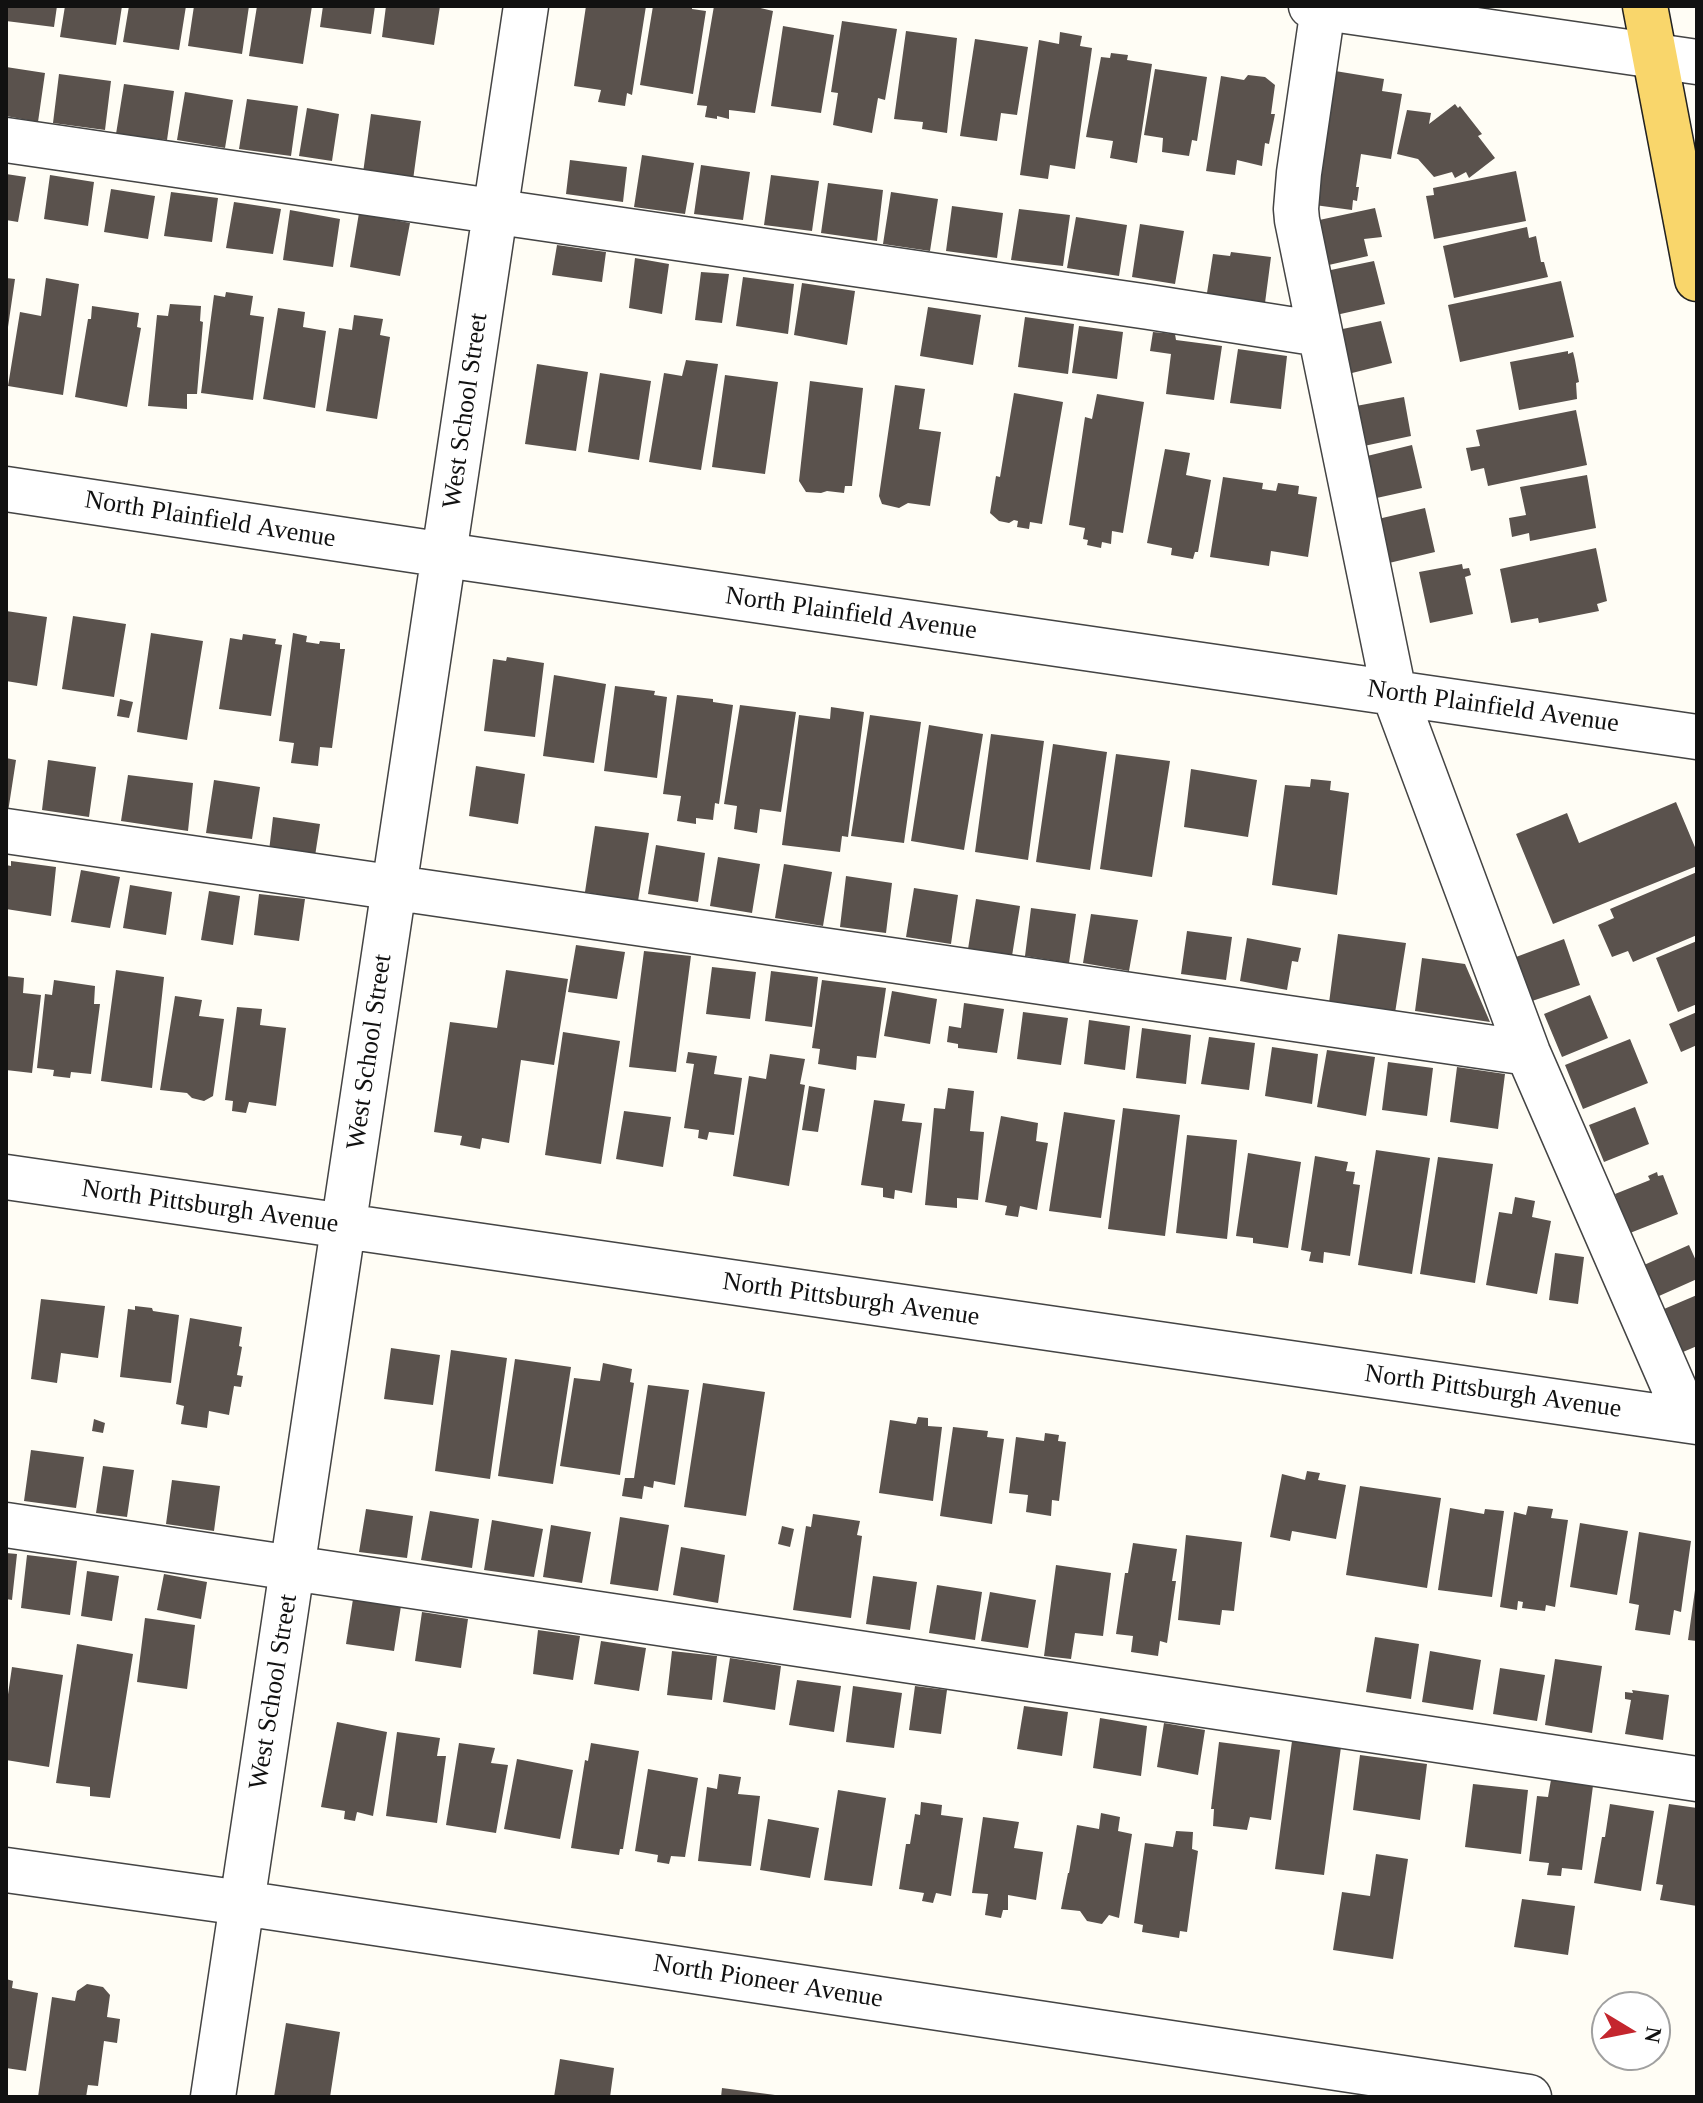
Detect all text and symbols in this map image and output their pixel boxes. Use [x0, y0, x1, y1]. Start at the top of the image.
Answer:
street label: West School Street [437, 311, 495, 511]
street label: North Plainfield Avenue [82, 485, 338, 555]
street label: North Plainfield Avenue [723, 581, 979, 647]
street label: North Plainfield Avenue [1365, 674, 1621, 740]
street label: West School Street [341, 952, 399, 1152]
street label: North Pittsburgh Avenue [80, 1174, 340, 1240]
street label: North Pittsburgh Avenue [721, 1267, 981, 1333]
street label: North Pittsburgh Avenue [1363, 1359, 1623, 1425]
street label: West School Street [243, 1592, 305, 1792]
street label: North Pioneer Avenue [651, 1948, 885, 2016]
north arrow [1591, 1991, 1671, 2071]
text: N [1639, 2025, 1667, 2045]

